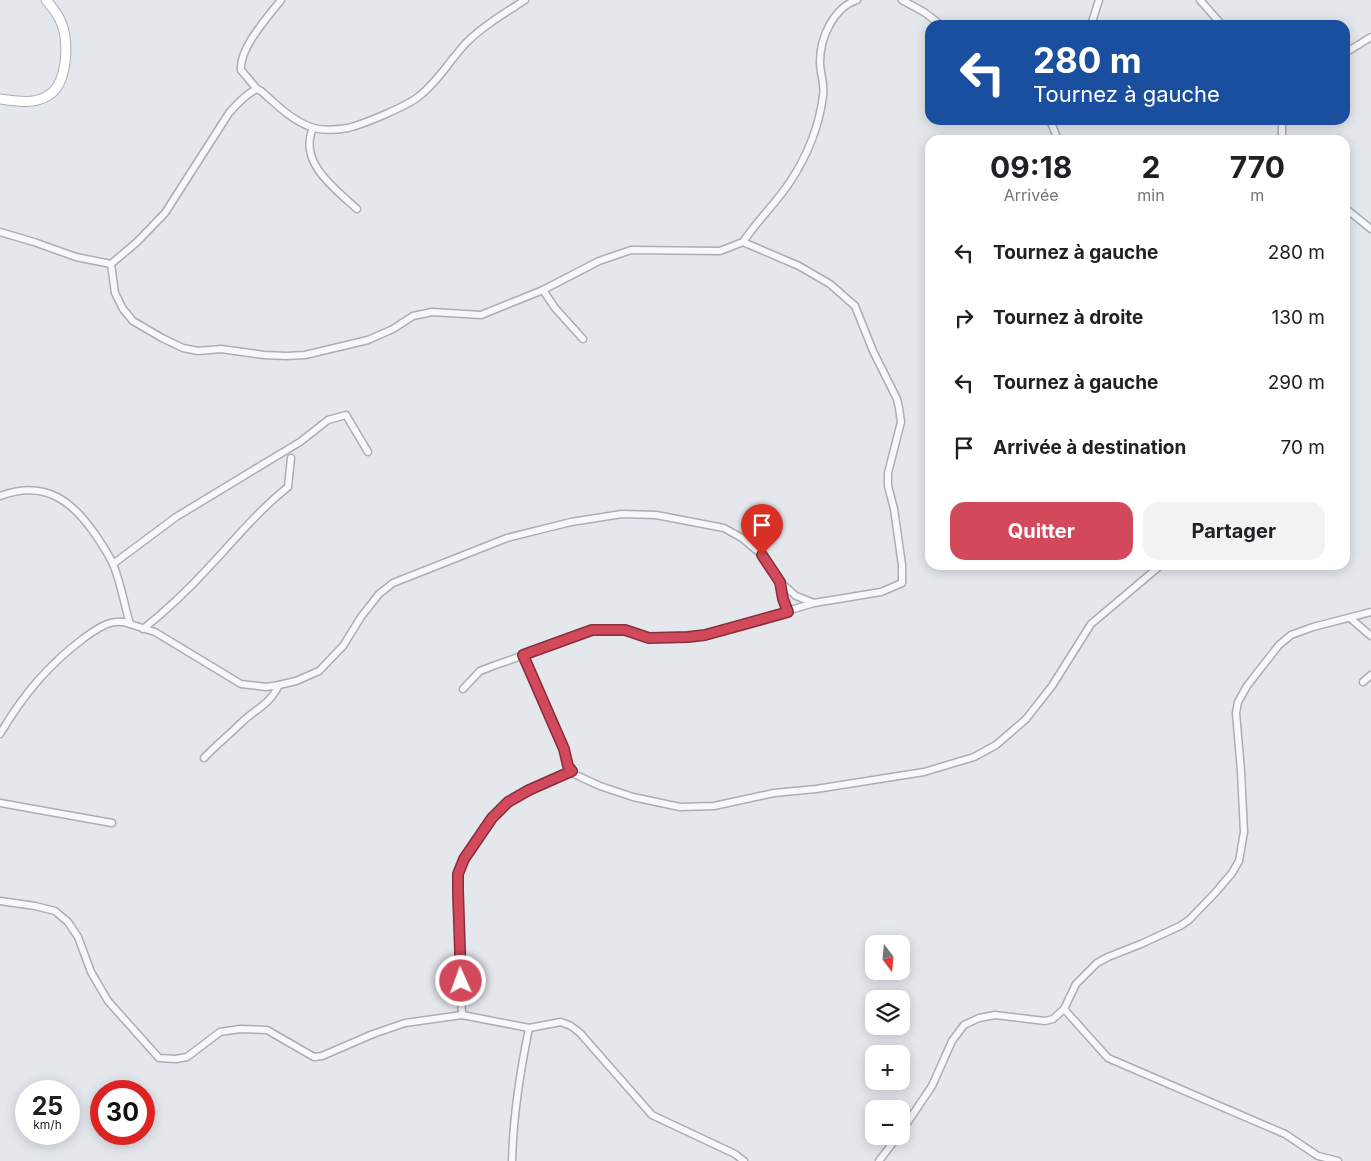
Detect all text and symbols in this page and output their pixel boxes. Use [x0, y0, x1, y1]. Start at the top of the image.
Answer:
text: 280 m [1033, 39, 1142, 81]
icon: left [950, 40, 1015, 105]
text: Tournez à gauche [1033, 81, 1220, 107]
text: 09:18 [990, 149, 1072, 185]
text: 2 [1142, 149, 1160, 185]
text: 770 [1230, 149, 1285, 185]
text: Arrivée [1004, 185, 1059, 205]
text: min [1137, 185, 1165, 205]
text: m [1250, 185, 1264, 205]
icon: left [950, 239, 978, 267]
text: Tournez à gauche [993, 241, 1158, 264]
text: 280 m [1268, 241, 1325, 264]
icon: right [950, 304, 978, 332]
text: Tournez à droite [993, 306, 1143, 329]
text: 130 m [1272, 306, 1325, 329]
icon: left [950, 369, 978, 397]
text: Tournez à gauche [993, 371, 1158, 394]
text: 290 m [1268, 371, 1325, 394]
icon: arrive [950, 434, 978, 462]
text: Arrivée à destination [993, 436, 1186, 459]
text: 70 m [1281, 436, 1325, 459]
button: Quitter [950, 502, 1133, 560]
button: Partager [1143, 502, 1325, 560]
pin [741, 504, 783, 555]
icon: arrive [748, 511, 776, 539]
north arrow [865, 935, 910, 980]
map controls [865, 935, 910, 1145]
position arrow [434, 954, 486, 1006]
button: layers [865, 990, 910, 1035]
button: + [865, 1045, 910, 1090]
speed limit sign: 30 [90, 1080, 155, 1145]
text: 25 [32, 1091, 63, 1121]
button: − [865, 1100, 910, 1145]
text: km/h [33, 1117, 62, 1132]

